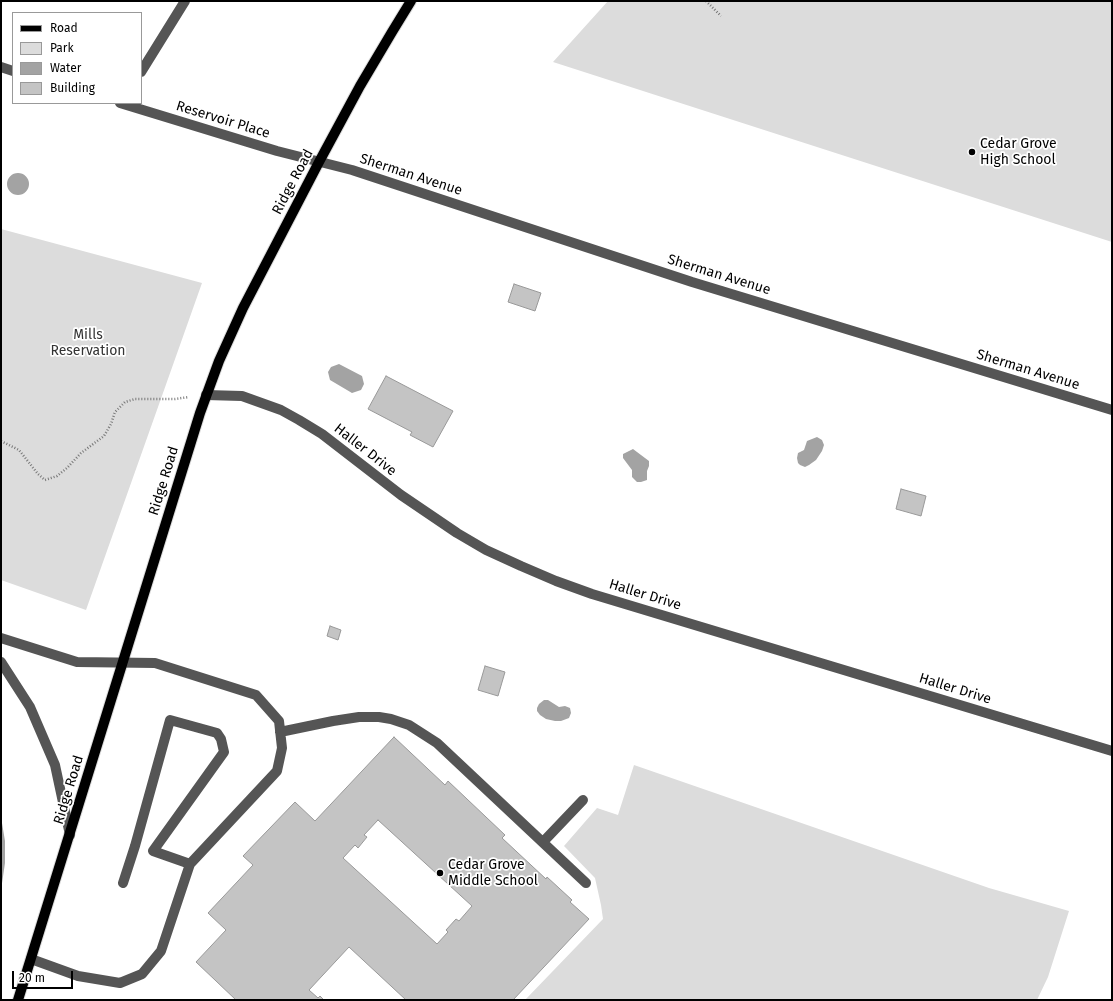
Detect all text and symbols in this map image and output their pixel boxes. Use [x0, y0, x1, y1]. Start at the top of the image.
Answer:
legend [12, 12, 142, 104]
text: Road [50, 21, 78, 35]
text: Park [50, 41, 74, 55]
text: Water [50, 61, 81, 75]
text: Building [50, 81, 95, 95]
street label: Reservoir Place [174, 98, 272, 142]
place label: Cedar Grove High School [980, 136, 1057, 168]
street label: Ridge Road [269, 147, 317, 217]
marker: Cedar Grove High School [967, 147, 977, 157]
street label: Sherman Avenue [358, 151, 464, 199]
street label: Sherman Avenue [665, 251, 773, 299]
park label: Mills Reservation [50, 327, 126, 360]
street label: Sherman Avenue [974, 346, 1082, 394]
street label: Haller Drive [330, 420, 400, 480]
street label: Ridge Road [146, 444, 182, 518]
street label: Haller Drive [607, 576, 683, 614]
street label: Haller Drive [917, 670, 993, 708]
street label: Ridge Road [51, 753, 87, 827]
place label: Cedar Grove Middle School [448, 857, 538, 890]
marker: Cedar Grove Middle School [435, 868, 445, 878]
scale bar [14, 963, 75, 989]
text: 20 m [19, 971, 45, 985]

